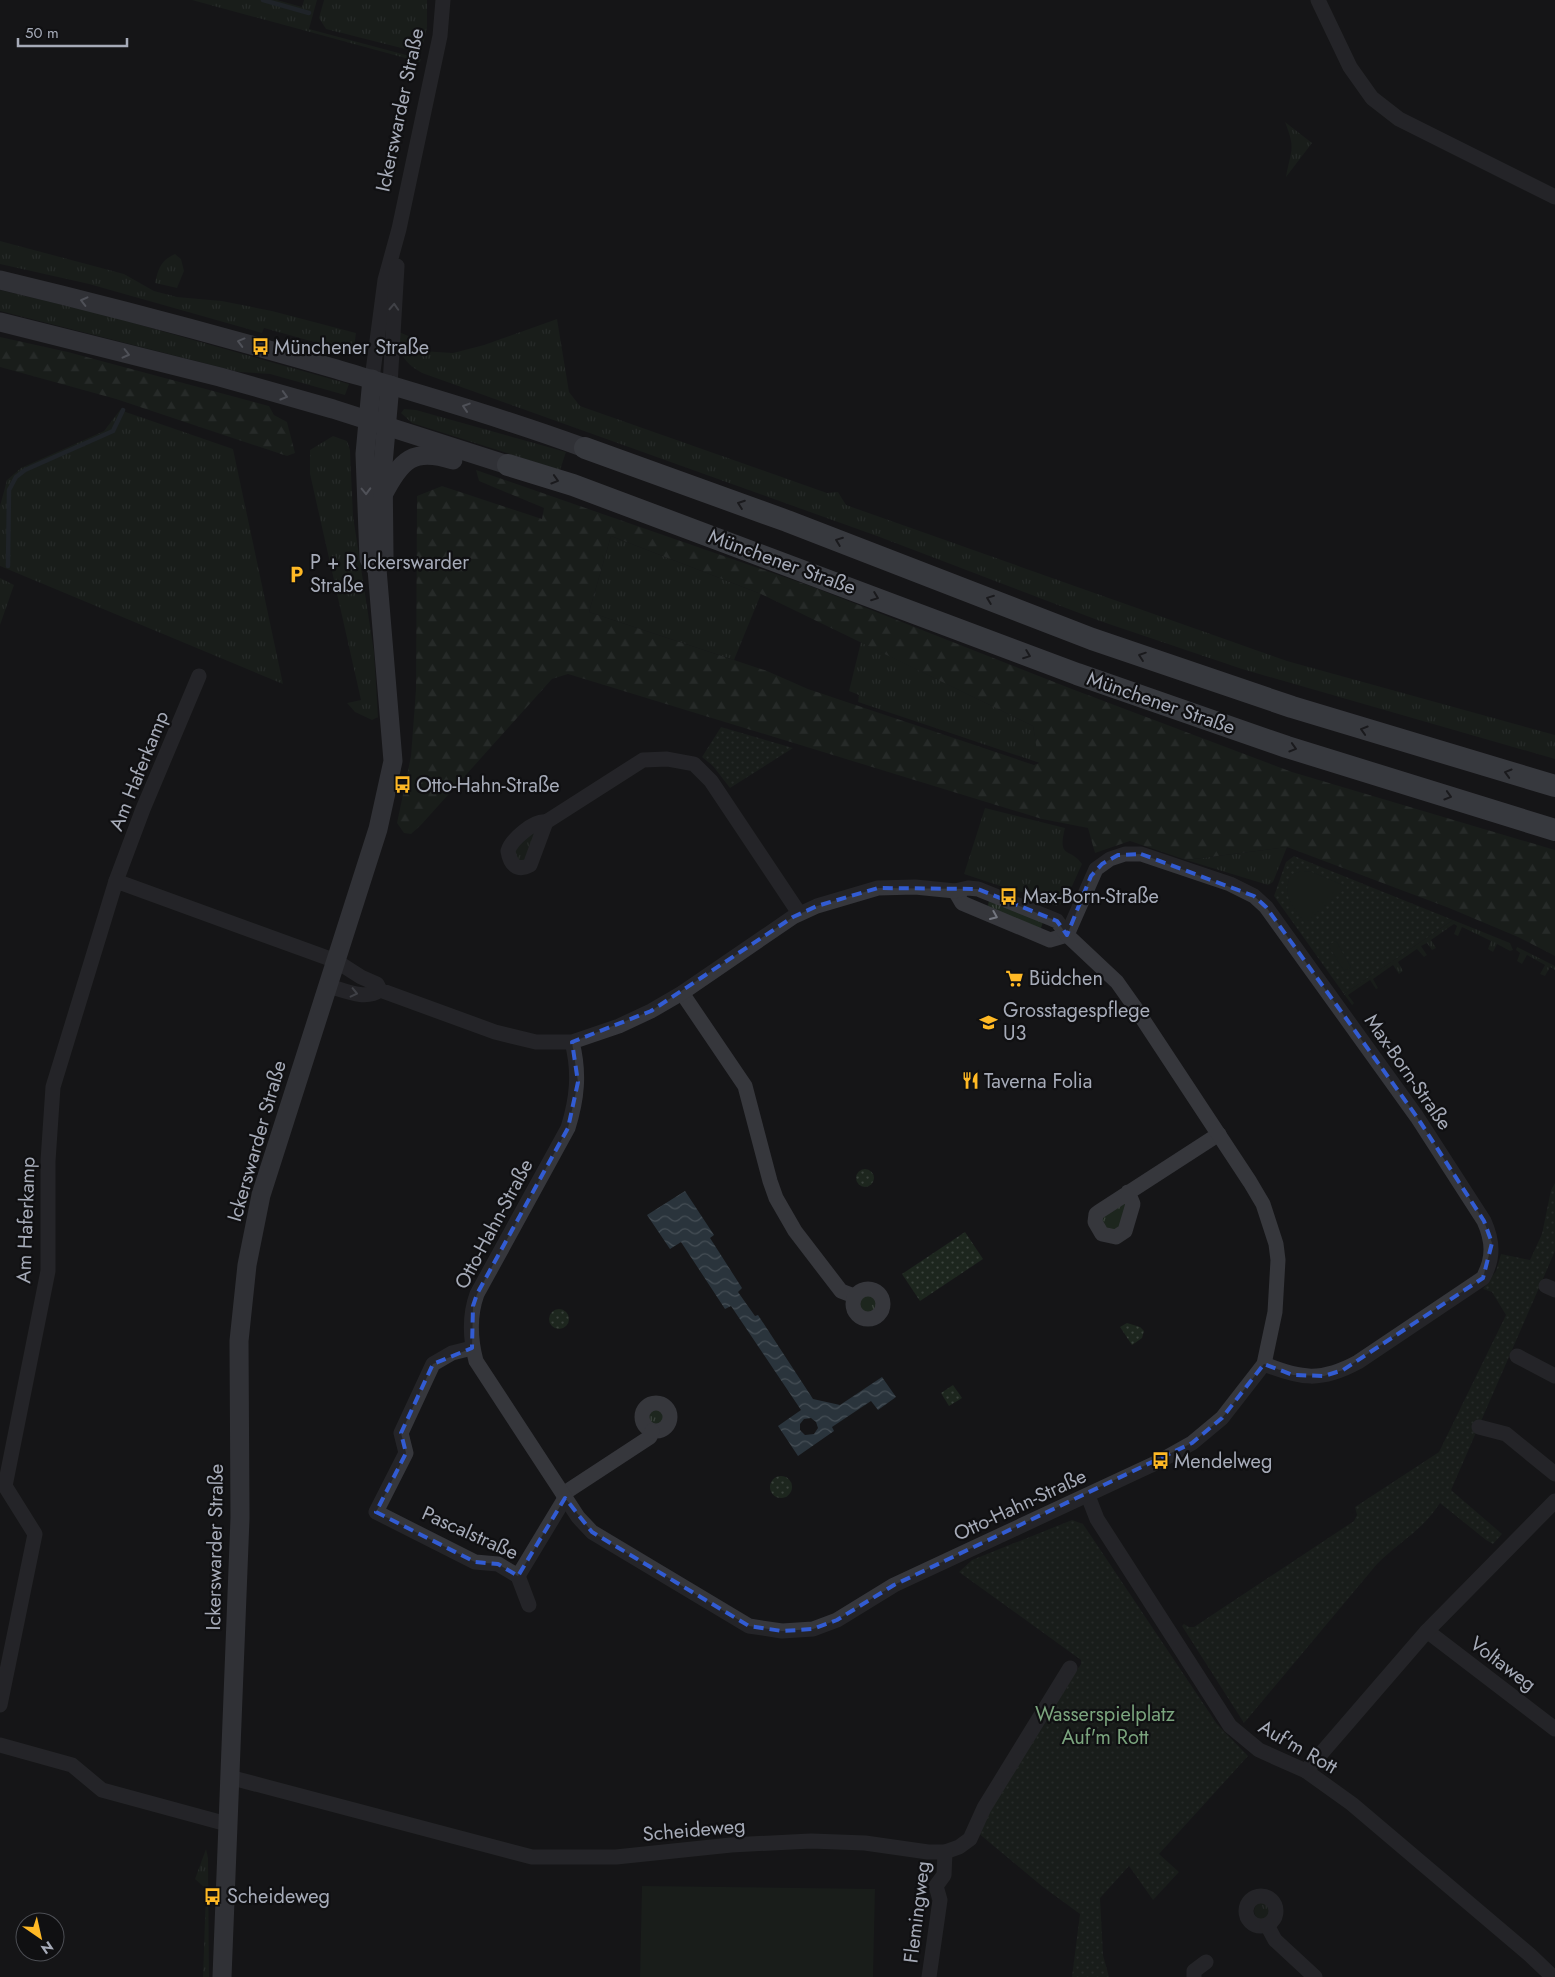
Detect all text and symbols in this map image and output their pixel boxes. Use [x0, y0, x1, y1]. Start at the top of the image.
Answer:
scale bar [18, 15, 126, 47]
text: 50 m [25, 22, 59, 44]
street label: Ickerswarder Straße [369, 26, 431, 194]
one-way arrow [79, 296, 88, 307]
one-way arrow [388, 302, 399, 310]
place label: Münchener Straße [274, 333, 429, 362]
one-way arrow [237, 337, 246, 348]
bus stop icon: Münchener Straße [250, 337, 270, 357]
one-way arrow [121, 348, 130, 359]
one-way arrow [279, 390, 287, 400]
one-way arrow [462, 403, 470, 413]
one-way arrow [550, 474, 558, 484]
one-way arrow [361, 487, 372, 495]
one-way arrow [737, 500, 745, 510]
street label: Münchener Straße [704, 522, 860, 602]
one-way arrow [835, 537, 843, 547]
place label: P + R Ickerswarder Straße [310, 548, 469, 600]
parking icon: P + R Ickerswarder Straße [286, 564, 306, 584]
one-way arrow [870, 591, 878, 601]
one-way arrow [986, 595, 995, 606]
one-way arrow [1022, 649, 1030, 659]
one-way arrow [1139, 652, 1147, 662]
street label: Münchener Straße [1083, 664, 1239, 742]
street label: Am Haferkamp [102, 707, 176, 835]
one-way arrow [1360, 726, 1369, 736]
one-way arrow [1288, 743, 1296, 753]
one-way arrow [1505, 768, 1513, 778]
place label: Otto-Hahn-Straße [416, 771, 559, 800]
bus stop icon: Otto-Hahn-Straße [392, 775, 412, 795]
one-way arrow [1443, 790, 1452, 800]
place label: Max-Born-Straße [1023, 882, 1159, 911]
bus stop icon: Max-Born-Straße [999, 886, 1019, 906]
one-way arrow [990, 911, 998, 921]
place label: Büdchen [1029, 964, 1103, 993]
supermarket icon: Büdchen [1005, 968, 1025, 988]
one-way arrow [350, 987, 359, 998]
place label: Grosstagespflege U3 [1003, 996, 1150, 1048]
street label: Max-Born-Straße [1357, 1008, 1459, 1136]
school or university icon: Grosstagespflege U3 [979, 1012, 999, 1032]
street label: Ickerswarder Straße [220, 1057, 294, 1225]
place label: Taverna Folia [984, 1067, 1092, 1096]
restaurant icon: Taverna Folia [960, 1071, 980, 1091]
street label: Otto-Hahn-Straße [448, 1154, 540, 1294]
street label: Am Haferkamp [9, 1156, 43, 1284]
place label: Mendelweg [1174, 1447, 1272, 1476]
bus stop icon: Mendelweg [1150, 1451, 1170, 1471]
street label: Otto-Hahn-Straße [949, 1462, 1091, 1548]
street label: Ickerswarder Straße [199, 1463, 231, 1631]
street label: Pascalstraße [417, 1499, 523, 1567]
street label: Voltaweg [1464, 1629, 1542, 1699]
park label: Wasserspielplatz Auf'm Rott [1035, 1700, 1175, 1752]
street label: Auf'm Rott [1253, 1713, 1343, 1781]
street label: Scheideweg [641, 1811, 747, 1849]
street label: Flemingweg [896, 1859, 938, 1965]
place label: Scheideweg [227, 1882, 330, 1911]
bus stop icon: Scheideweg [203, 1886, 223, 1906]
north arrow [15, 1912, 65, 1962]
text: N [37, 1936, 57, 1959]

